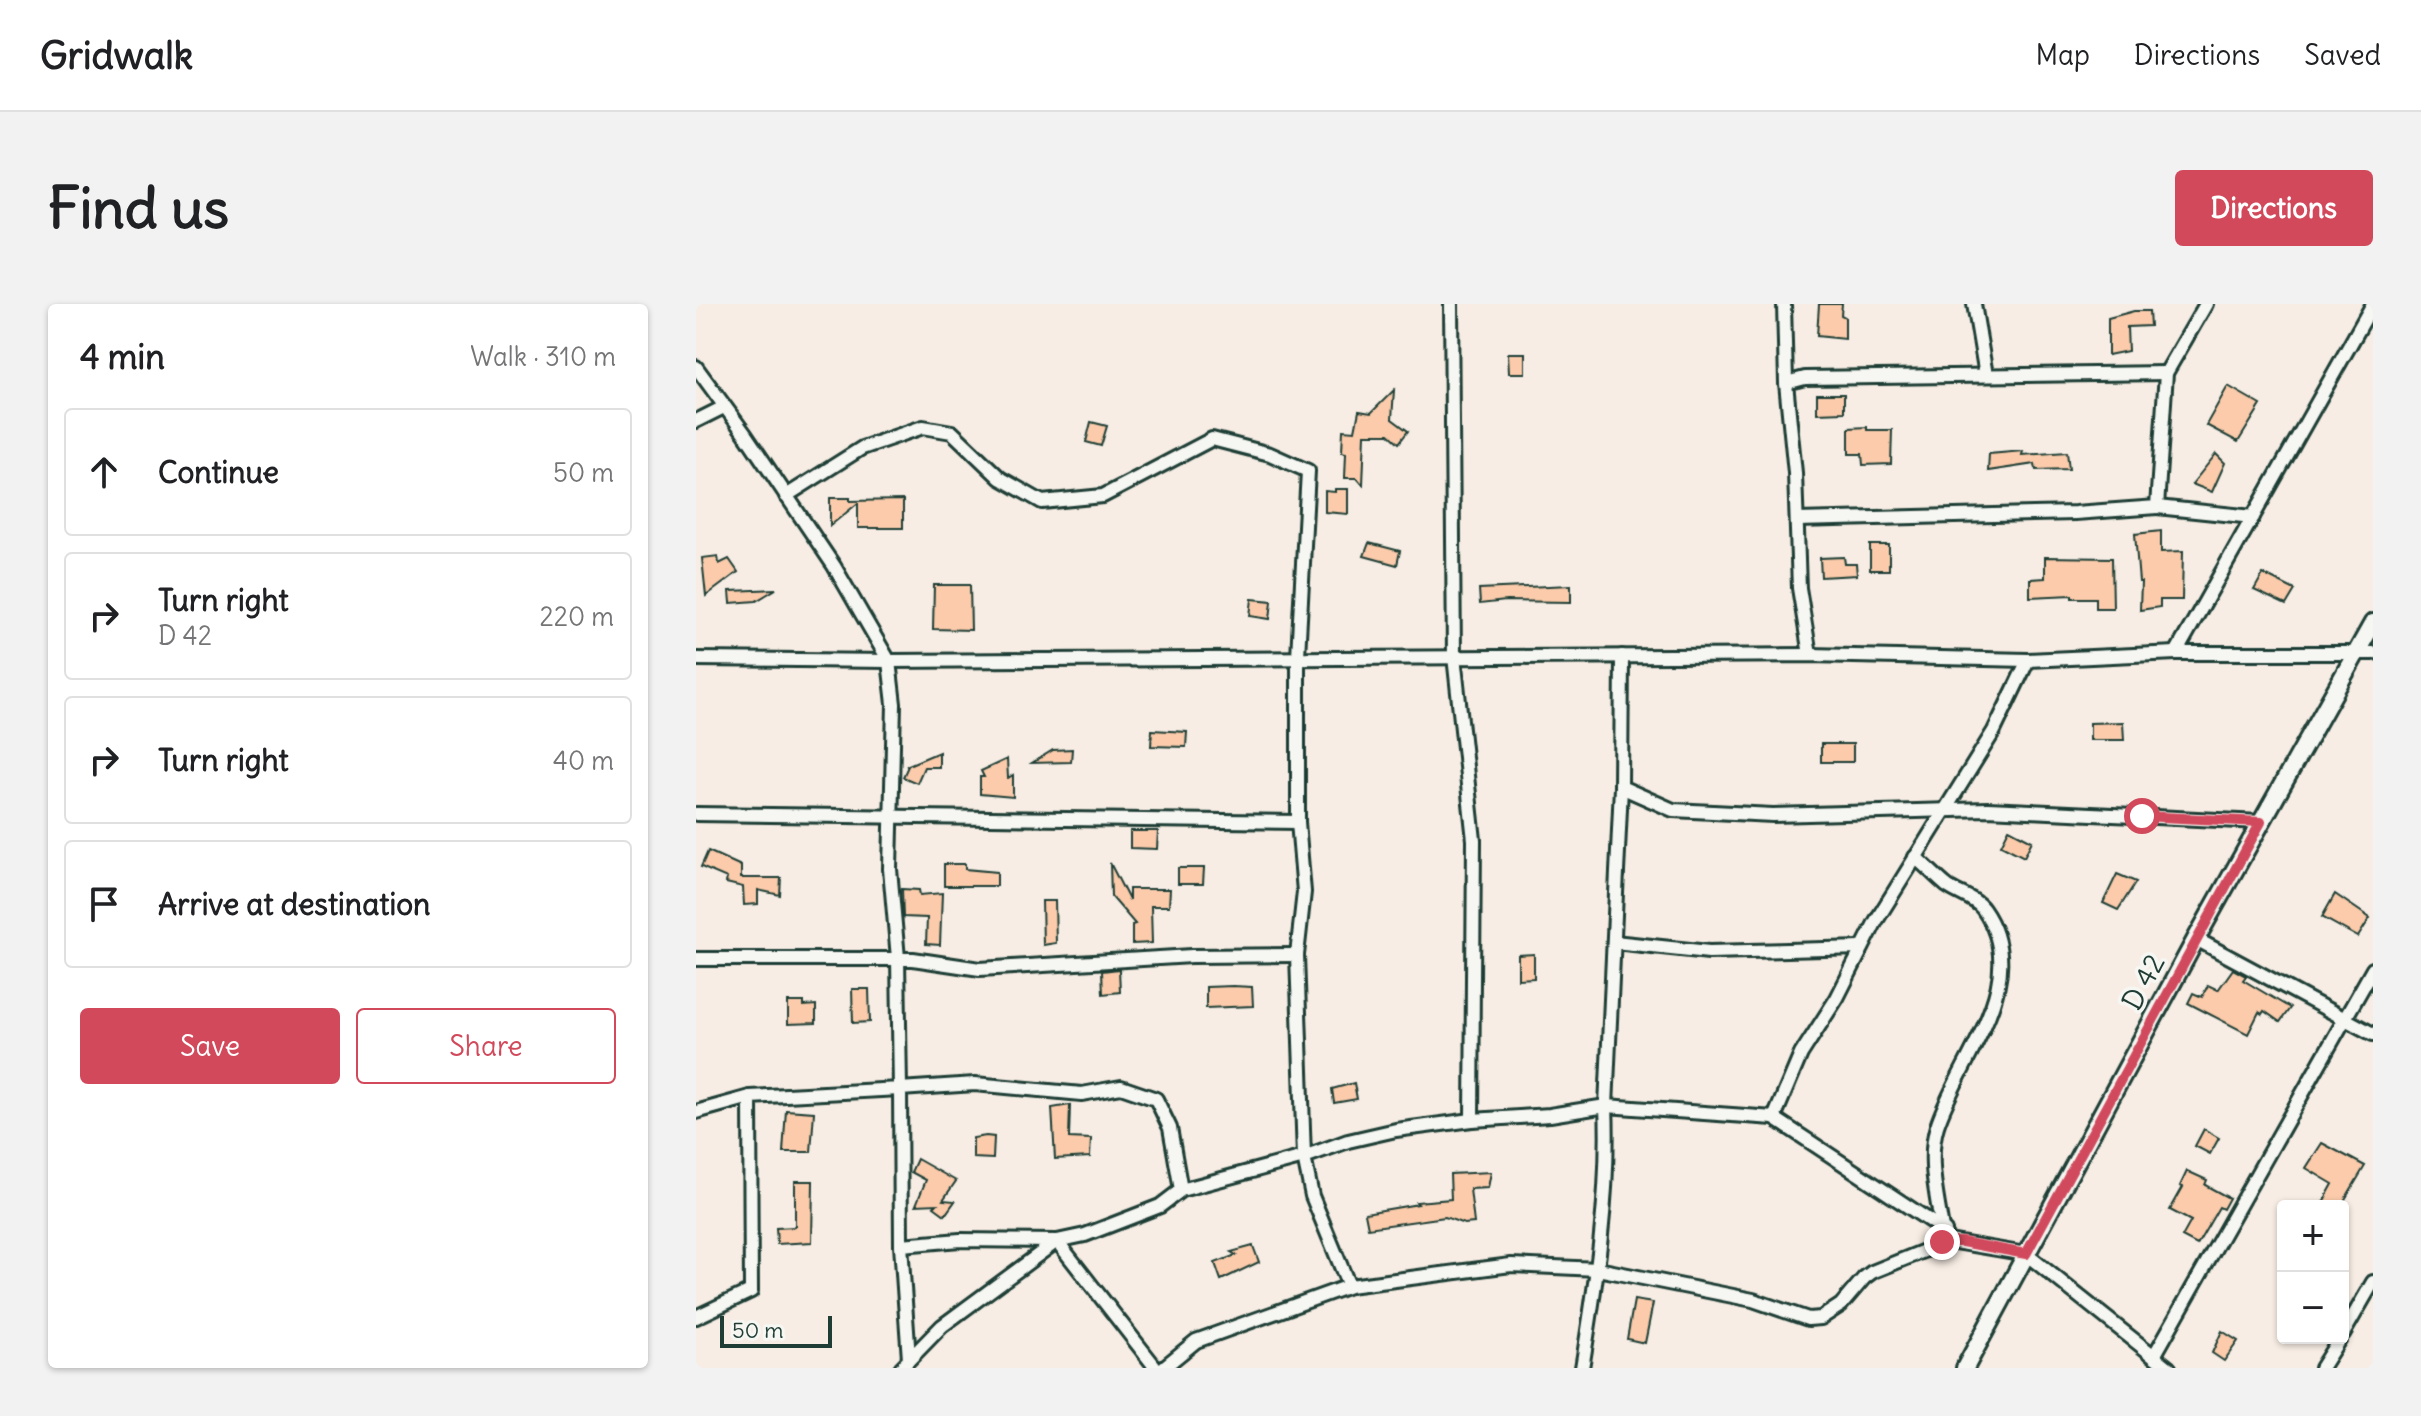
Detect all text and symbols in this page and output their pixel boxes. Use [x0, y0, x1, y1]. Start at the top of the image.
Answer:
text: Gridwalk [40, 32, 193, 79]
text: Map [2035, 37, 2090, 73]
text: Directions [2134, 37, 2260, 73]
text: Saved [2304, 37, 2381, 73]
button: Directions [2175, 170, 2373, 246]
text: Find us [48, 173, 229, 243]
text: 4 min [80, 335, 165, 378]
text: Walk · 310 m [470, 340, 616, 373]
icon: ahead [82, 450, 126, 494]
text: Continue [158, 453, 279, 491]
text: 50 m [553, 456, 614, 489]
text: Turn right [158, 581, 289, 619]
icon: right [82, 594, 126, 638]
text: 220 m [539, 600, 614, 633]
text: D 42 [158, 619, 212, 652]
icon: right [82, 738, 126, 782]
text: Turn right [158, 741, 289, 779]
text: 40 m [553, 744, 614, 777]
route start [2124, 798, 2160, 834]
icon: arrive [82, 882, 126, 926]
text: Arrive at destination [158, 885, 430, 923]
street label: D 42 [2113, 948, 2173, 1016]
button: Save [80, 1008, 340, 1084]
button: Share [356, 1008, 616, 1084]
map controls [2277, 1200, 2349, 1344]
button: + [2277, 1200, 2349, 1272]
route end [1924, 1224, 1960, 1260]
button: − [2277, 1272, 2349, 1344]
scale bar [720, 1312, 832, 1348]
text: 50 m [732, 1316, 784, 1344]

